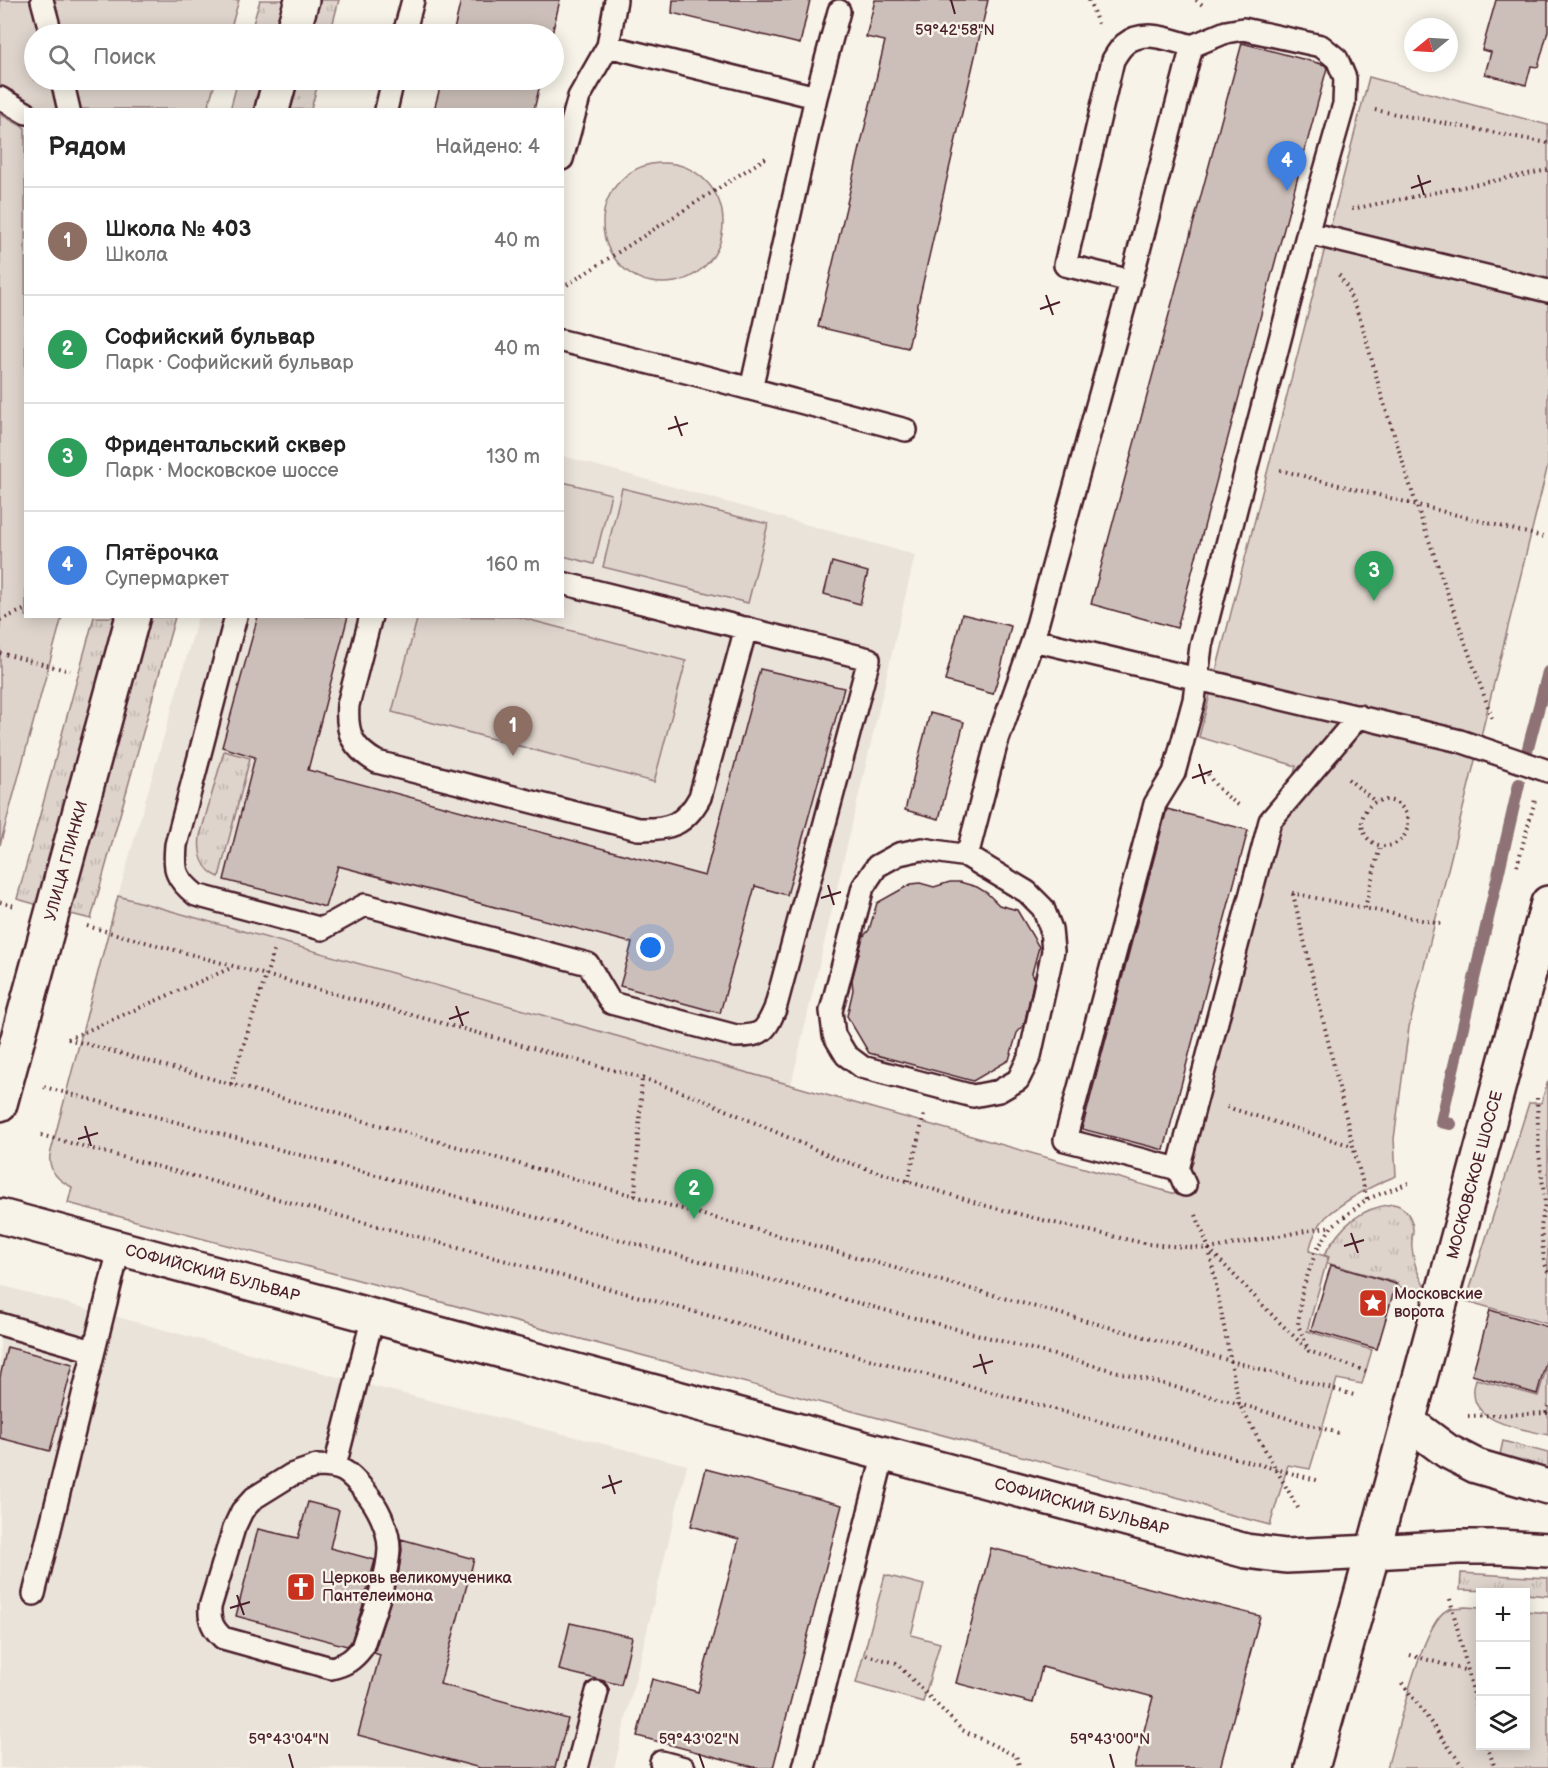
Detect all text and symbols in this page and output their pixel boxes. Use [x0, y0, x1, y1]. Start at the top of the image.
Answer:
north arrow [1404, 18, 1458, 72]
text: 59°42'58"N [915, 21, 995, 40]
search box [24, 24, 564, 90]
icon: search [45, 41, 78, 74]
text: Поиск [93, 44, 156, 71]
text: Рядом [48, 132, 126, 163]
text: Найдено: 4 [435, 135, 540, 159]
pin: 4 [1268, 142, 1306, 191]
text: Школа № 403 [105, 216, 251, 243]
text: 1 [63, 229, 72, 253]
text: 40 m [494, 229, 540, 253]
text: Школа [105, 243, 168, 267]
text: Софийский бульвар [105, 324, 315, 351]
text: 2 [62, 337, 73, 361]
text: 40 m [494, 337, 540, 361]
text: Парк · Софийский бульвар [105, 351, 354, 375]
text: Фридентальский сквер [105, 432, 346, 459]
text: 3 [62, 445, 73, 469]
text: 130 m [486, 445, 540, 469]
text: Парк · Московское шоссе [105, 459, 339, 483]
text: Пятёрочка [105, 540, 218, 567]
pin: 3 [1354, 552, 1394, 601]
text: 4 [62, 553, 73, 577]
text: 160 m [486, 553, 540, 577]
text: Супермаркет [105, 567, 229, 591]
pin: 1 [494, 706, 532, 756]
street label: УЛИЦА ГЛИНКИ [41, 799, 92, 923]
your location [636, 933, 665, 962]
street label: МОСКОВСКОЕ ШОССЕ [1443, 1089, 1506, 1261]
pin: 2 [674, 1170, 714, 1219]
street label: СОФИЙСКИЙ БУЛЬВАР [123, 1241, 302, 1306]
place label: Московские ворота [1394, 1285, 1483, 1322]
place icon: Московские ворота [1357, 1287, 1389, 1319]
street label: СОФИЙСКИЙ БУЛЬВАР [992, 1474, 1171, 1539]
place label: Церковь великомученика Пантелеимона [322, 1569, 513, 1606]
church icon: Церковь великомученика Пантелеимона [285, 1571, 317, 1603]
map controls [1476, 1588, 1530, 1750]
button: + [1476, 1588, 1530, 1642]
button: − [1476, 1642, 1530, 1696]
button: layers [1476, 1696, 1530, 1750]
text: 59°43'04"N [249, 1730, 329, 1749]
text: 59°43'02"N [659, 1730, 739, 1749]
text: 59°43'00"N [1070, 1730, 1150, 1749]

